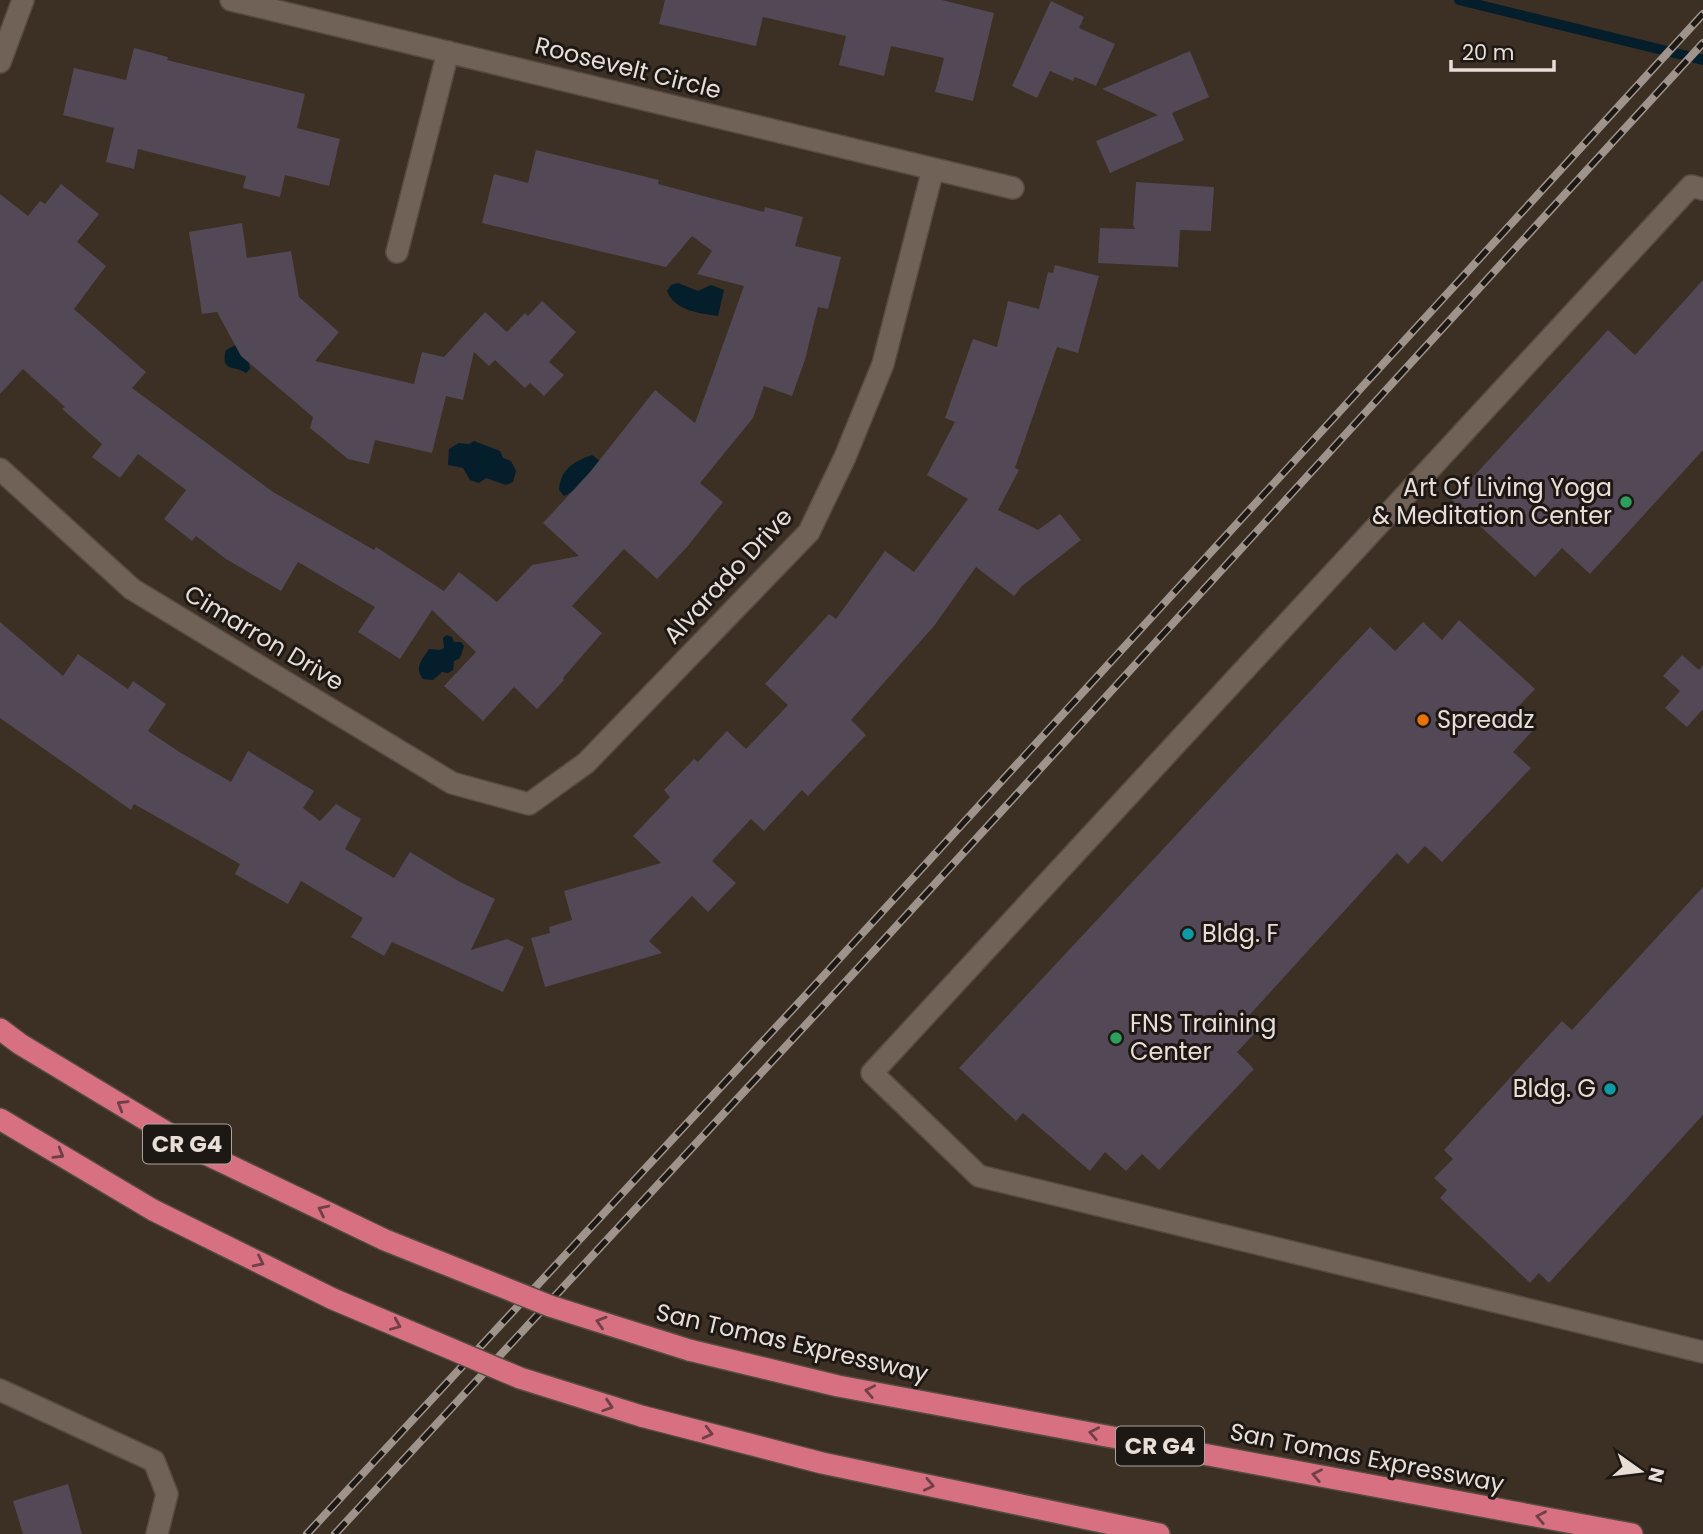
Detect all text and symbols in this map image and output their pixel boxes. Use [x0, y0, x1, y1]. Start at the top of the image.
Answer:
street label: Roosevelt Circle [532, 28, 725, 107]
scale bar [1451, 28, 1554, 72]
text: 20 m [1462, 38, 1515, 67]
place label: Art Of Living Yoga & Meditation Center [1372, 471, 1612, 532]
marker: Art Of Living Yoga & Meditation Center [1618, 494, 1634, 510]
street label: Alvarado Drive [656, 500, 799, 651]
street label: Cimarron Drive [178, 577, 350, 698]
place label: Spreadz [1437, 703, 1535, 736]
marker: Spreadz [1415, 712, 1431, 728]
place label: Bldg. F [1202, 917, 1279, 950]
marker: Bldg. F [1180, 926, 1196, 942]
place label: FNS Training Center [1130, 1007, 1276, 1068]
marker: FNS Training Center [1108, 1030, 1124, 1046]
place label: Bldg. G [1513, 1072, 1596, 1105]
marker: Bldg. G [1602, 1081, 1618, 1097]
one-way arrow [116, 1101, 129, 1114]
road number: CR G4 [143, 1124, 231, 1163]
one-way arrow [51, 1146, 64, 1159]
one-way arrow [318, 1204, 330, 1218]
one-way arrow [252, 1254, 264, 1268]
street label: San Tomas Expressway [653, 1295, 932, 1390]
one-way arrow [595, 1316, 608, 1330]
one-way arrow [389, 1317, 401, 1331]
one-way arrow [864, 1385, 876, 1400]
one-way arrow [602, 1398, 614, 1412]
street label: San Tomas Expressway [1227, 1415, 1507, 1500]
one-way arrow [701, 1425, 713, 1439]
one-way arrow [1088, 1427, 1100, 1442]
road number: CR G4 [1116, 1427, 1204, 1466]
north arrow [1605, 1436, 1675, 1506]
text: N [1641, 1465, 1671, 1485]
one-way arrow [1311, 1468, 1323, 1483]
one-way arrow [923, 1477, 935, 1492]
one-way arrow [1535, 1510, 1547, 1525]

